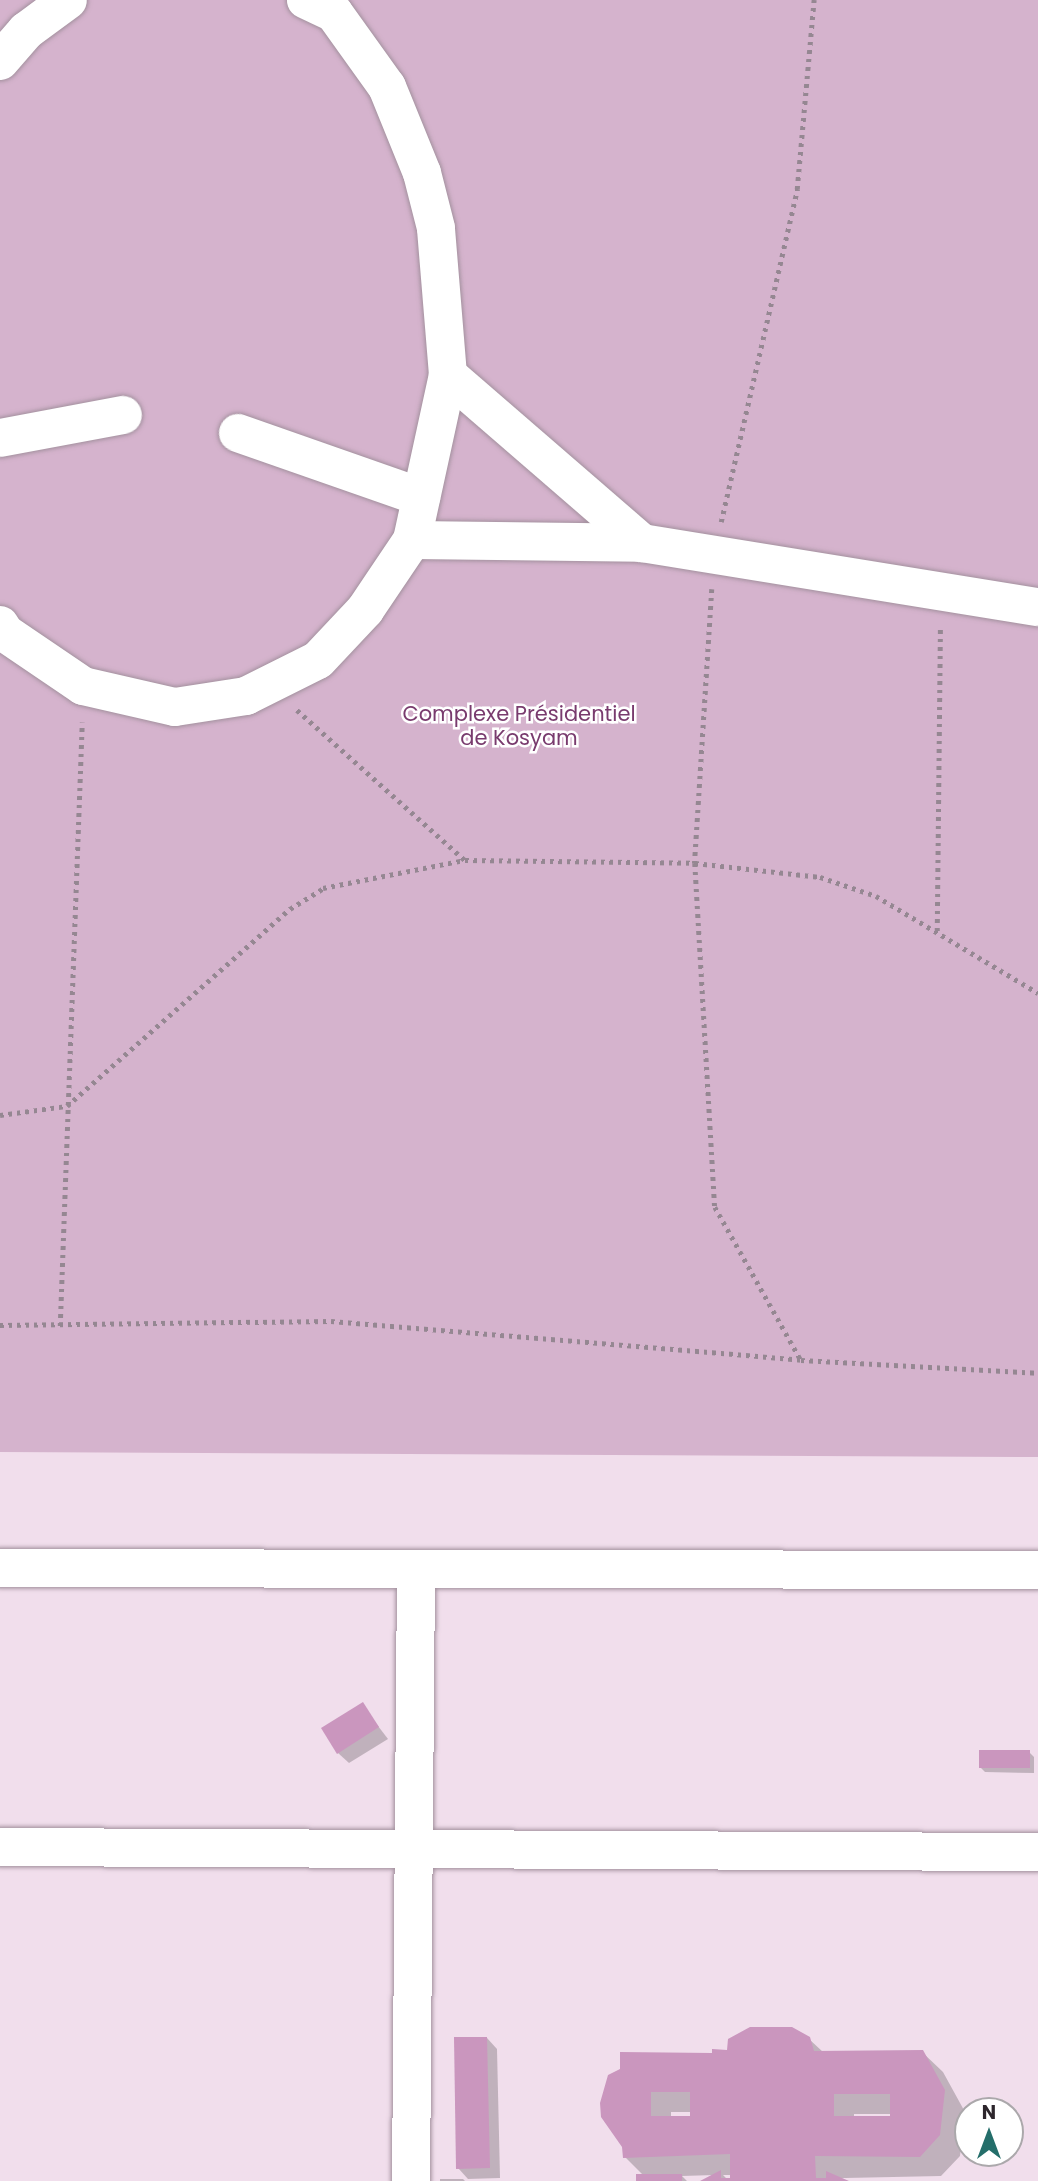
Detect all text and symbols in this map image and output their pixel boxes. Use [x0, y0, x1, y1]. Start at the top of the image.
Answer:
park label: Complexe Présidentiel de Kosyam [402, 701, 636, 751]
north arrow [954, 2097, 1024, 2167]
text: N [982, 2099, 996, 2126]

